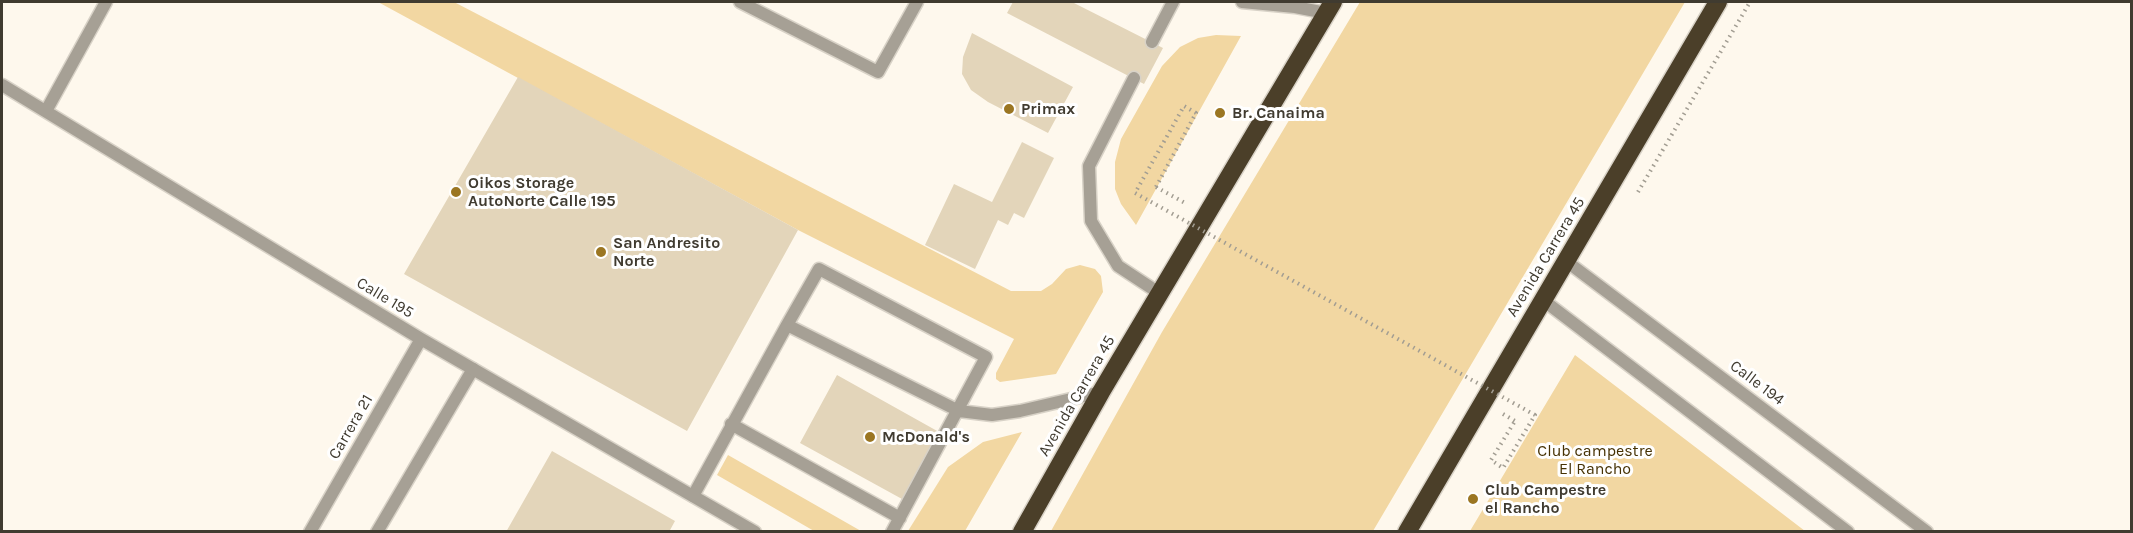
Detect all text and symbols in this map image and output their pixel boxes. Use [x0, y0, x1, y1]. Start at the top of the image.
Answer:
place label: Primax [1021, 99, 1075, 119]
marker: Primax [1002, 102, 1016, 116]
place label: Br. Canaima [1232, 103, 1325, 123]
marker: Br. Canaima [1213, 106, 1227, 120]
place label: Oikos Storage AutoNorte Calle 195 [468, 173, 616, 211]
marker: Oikos Storage AutoNorte Calle 195 [449, 185, 463, 199]
street label: Avenida Carrera 45 [1503, 194, 1589, 320]
place label: San Andresito Norte [613, 233, 720, 271]
marker: San Andresito Norte [594, 245, 608, 259]
street label: Calle 195 [353, 273, 417, 323]
street label: Avenida Carrera 45 [1035, 332, 1119, 460]
street label: Calle 194 [1726, 356, 1788, 410]
street label: Carrera 21 [325, 391, 377, 463]
place label: McDonald's [882, 427, 970, 447]
marker: McDonald's [863, 430, 877, 444]
park label: Club campestre El Rancho [1537, 441, 1653, 479]
place label: Club Campestre el Rancho [1485, 480, 1606, 518]
marker: Club Campestre el Rancho [1466, 492, 1480, 506]

